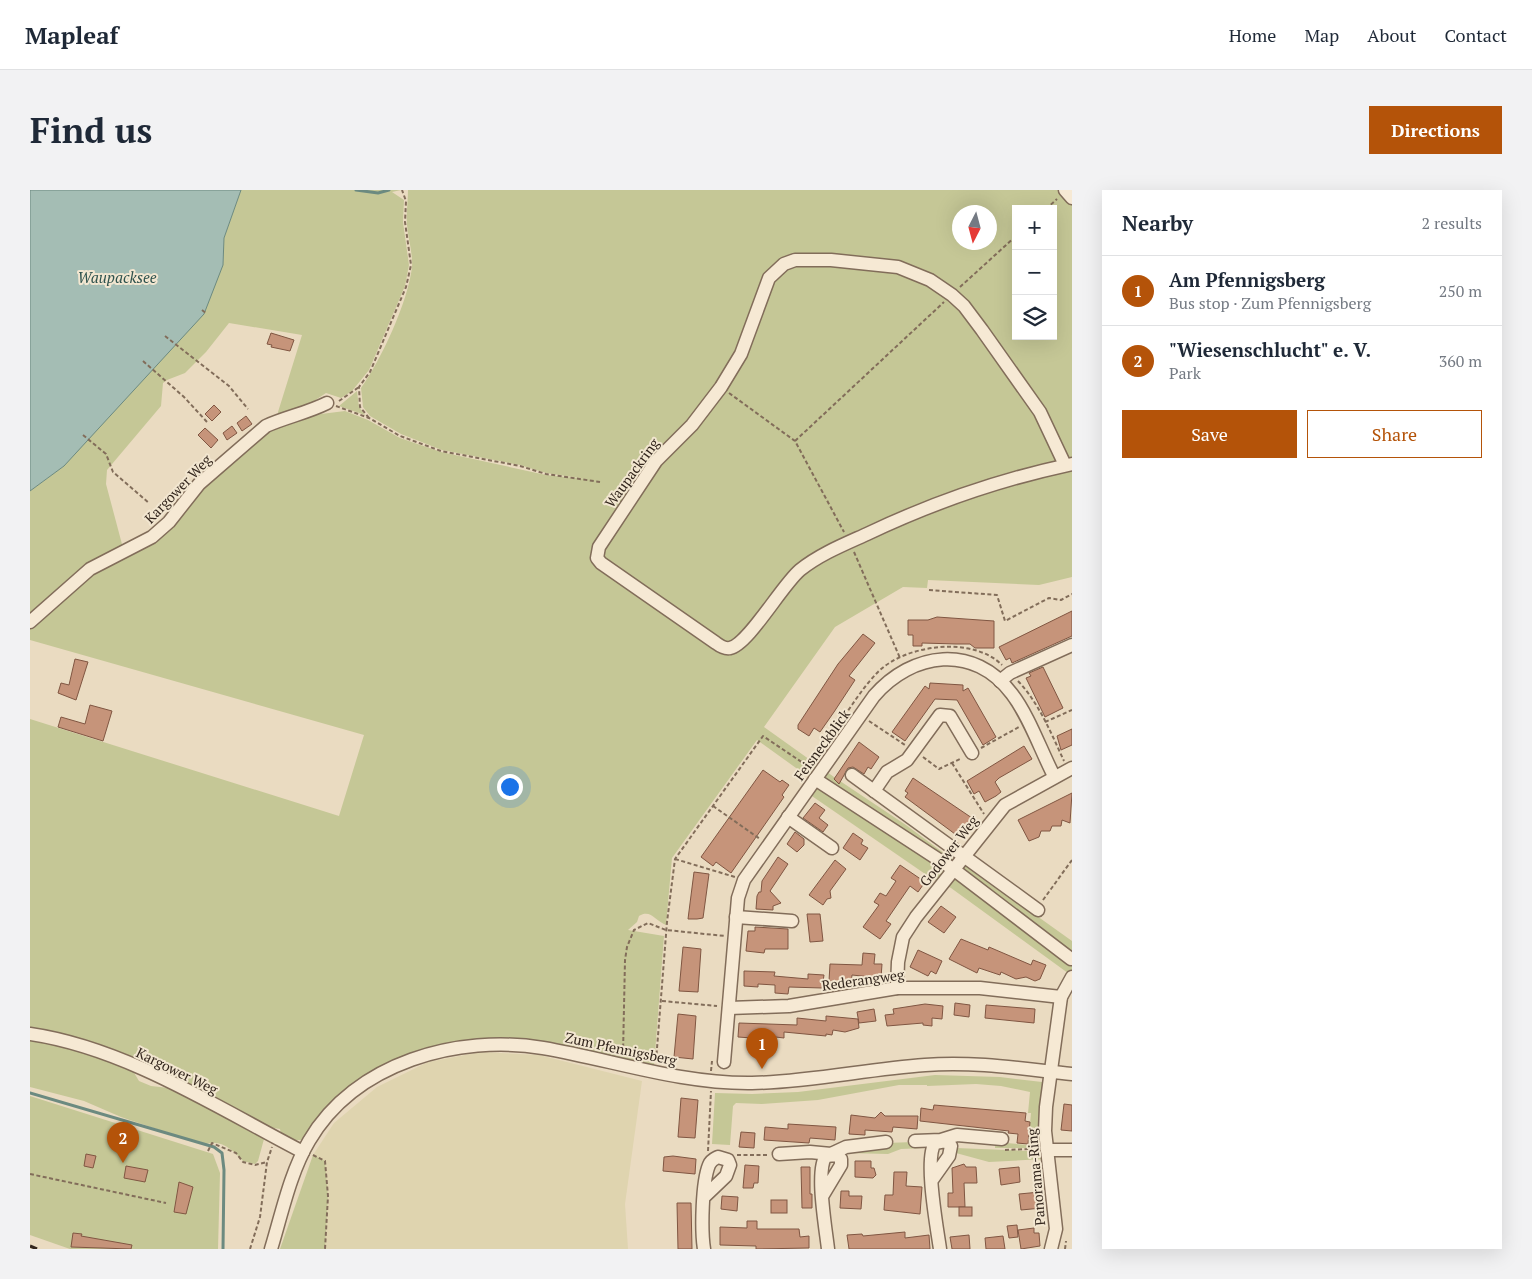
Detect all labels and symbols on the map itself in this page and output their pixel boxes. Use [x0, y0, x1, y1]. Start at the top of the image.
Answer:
north arrow [952, 205, 997, 250]
water label: Waupacksee [77, 267, 157, 287]
street label: Waupackring [600, 434, 664, 511]
street label: Kargower Weg [140, 450, 216, 527]
street label: Feisneckblick [789, 705, 854, 784]
your location [497, 774, 523, 800]
street label: Godower Weg [915, 811, 983, 890]
street label: Rederangweg [820, 964, 906, 995]
street label: Zum Pfennigsberg [564, 1027, 679, 1070]
pin: 1 [746, 1028, 778, 1069]
street label: Kargower Weg [133, 1043, 222, 1099]
pin: 2 [107, 1122, 139, 1163]
street label: Panorama-Ring [1022, 1127, 1049, 1227]

